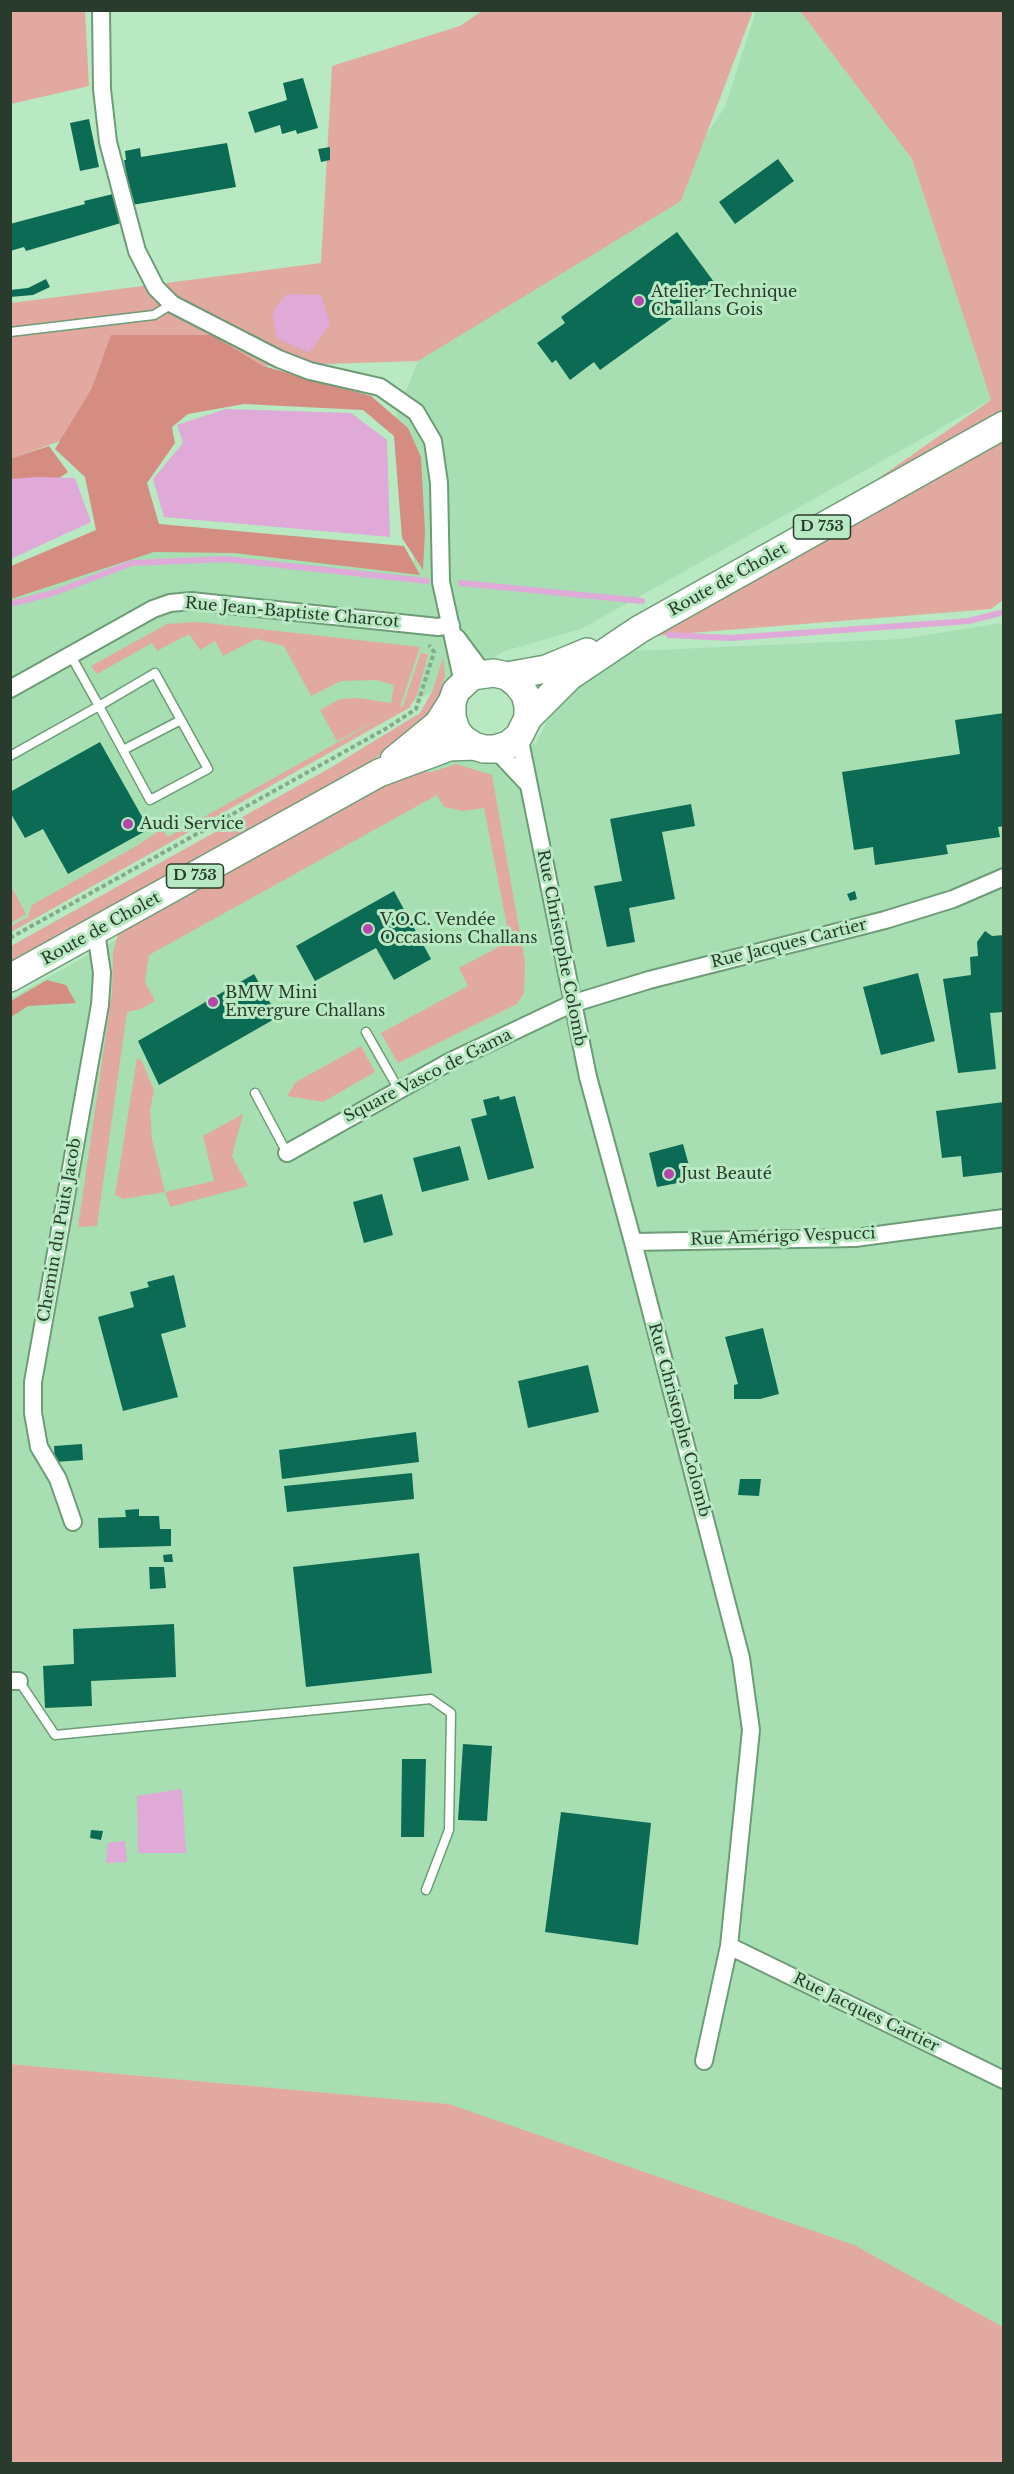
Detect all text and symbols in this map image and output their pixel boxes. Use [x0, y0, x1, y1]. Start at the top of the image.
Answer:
place label: Atelier Technique Challans Gois [651, 282, 797, 320]
marker: Atelier Technique Challans Gois [632, 294, 646, 308]
road number: D 753 [794, 515, 850, 539]
street label: Route de Cholet [665, 539, 791, 621]
street label: Rue Jean-Baptiste Charcot [184, 594, 400, 632]
place label: Audi Service [140, 814, 244, 834]
marker: Audi Service [121, 817, 135, 831]
street label: Rue Christophe Colomb [532, 848, 590, 1048]
road number: D 753 [166, 864, 224, 888]
street label: Route de Cholet [38, 888, 164, 970]
place label: V.O.C. Vendée Occasions Challans [380, 910, 537, 948]
street label: Rue Jacques Cartier [709, 915, 869, 973]
marker: V.O.C. Vendée Occasions Challans [361, 922, 375, 936]
place label: BMW Mini Envergure Challans [225, 983, 385, 1021]
marker: BMW Mini Envergure Challans [206, 995, 220, 1009]
street label: Square Vasco de Gama [341, 1025, 515, 1127]
street label: Chemin du Puits Jacob [34, 1136, 86, 1324]
place label: Just Beauté [681, 1164, 772, 1184]
marker: Just Beauté [662, 1167, 676, 1181]
street label: Rue Amérigo Vespucci [690, 1224, 876, 1250]
street label: Rue Christophe Colomb [644, 1321, 714, 1519]
street label: Rue Jacques Cartier [790, 1969, 942, 2057]

